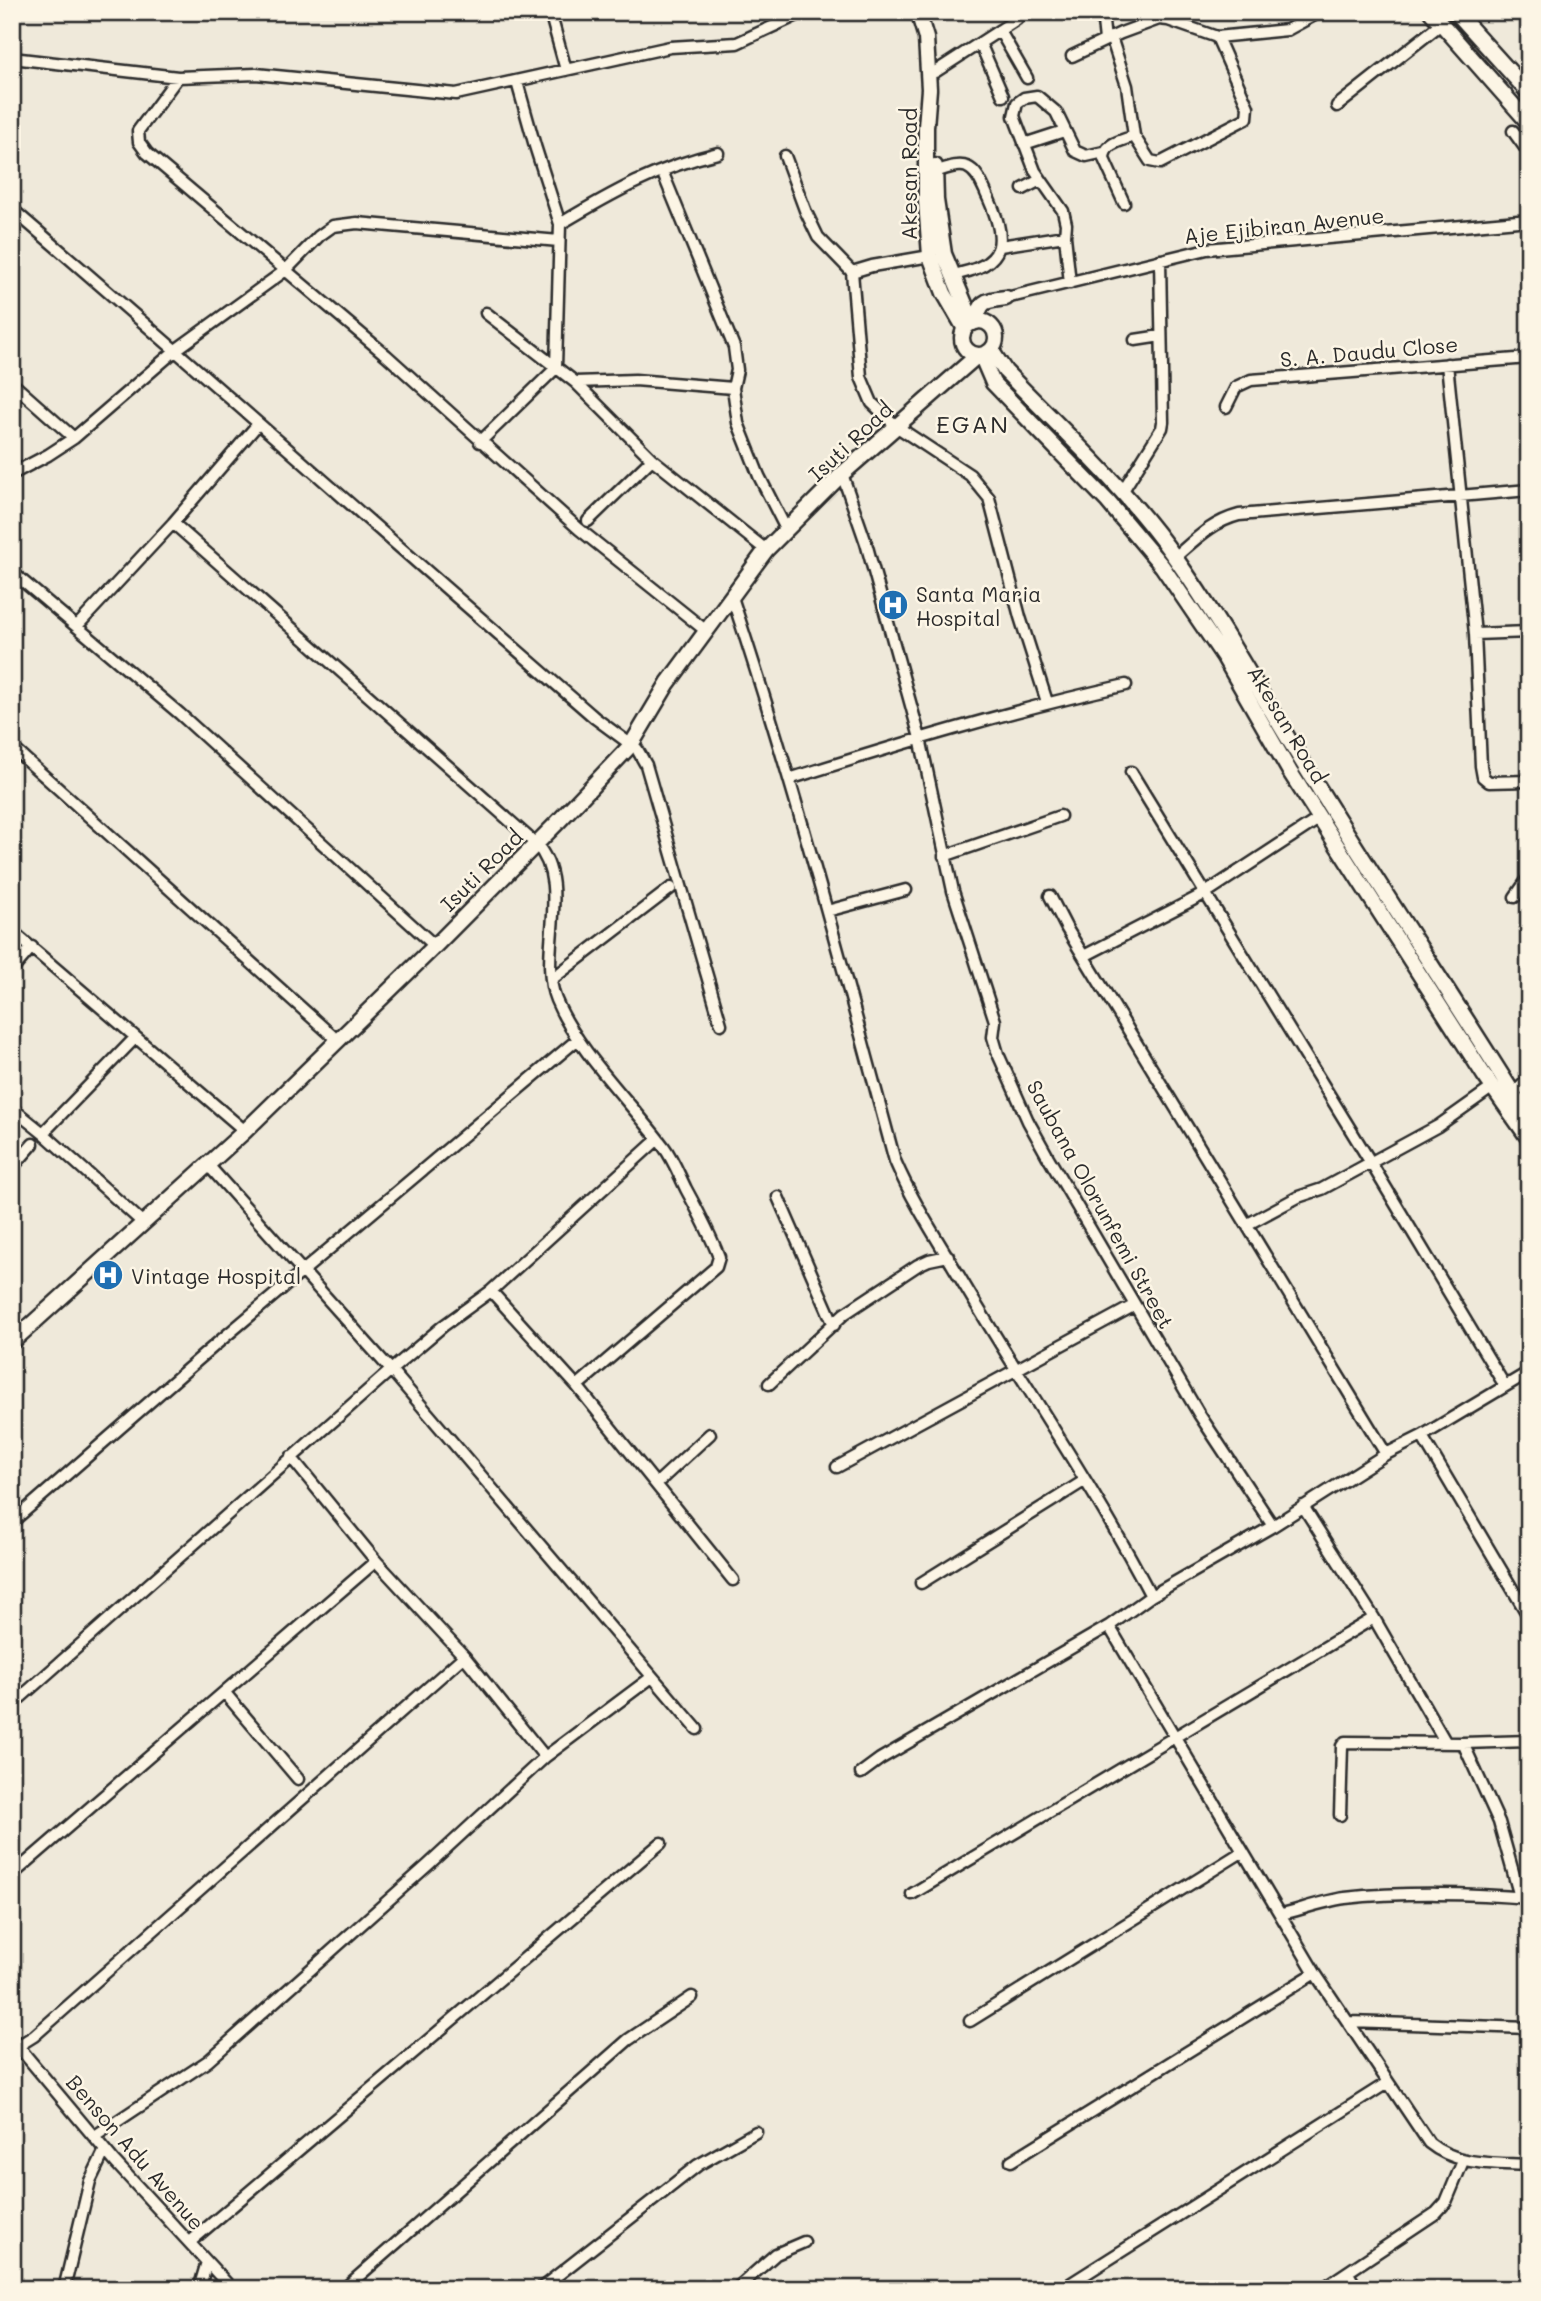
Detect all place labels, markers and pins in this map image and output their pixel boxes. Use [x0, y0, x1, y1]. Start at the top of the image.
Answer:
place label: Santa Maria Hospital [916, 580, 1041, 631]
hospital icon: Santa Maria Hospital [876, 588, 910, 622]
hospital icon: Vintage Hospital [91, 1258, 125, 1292]
place label: Vintage Hospital [131, 1262, 301, 1289]

